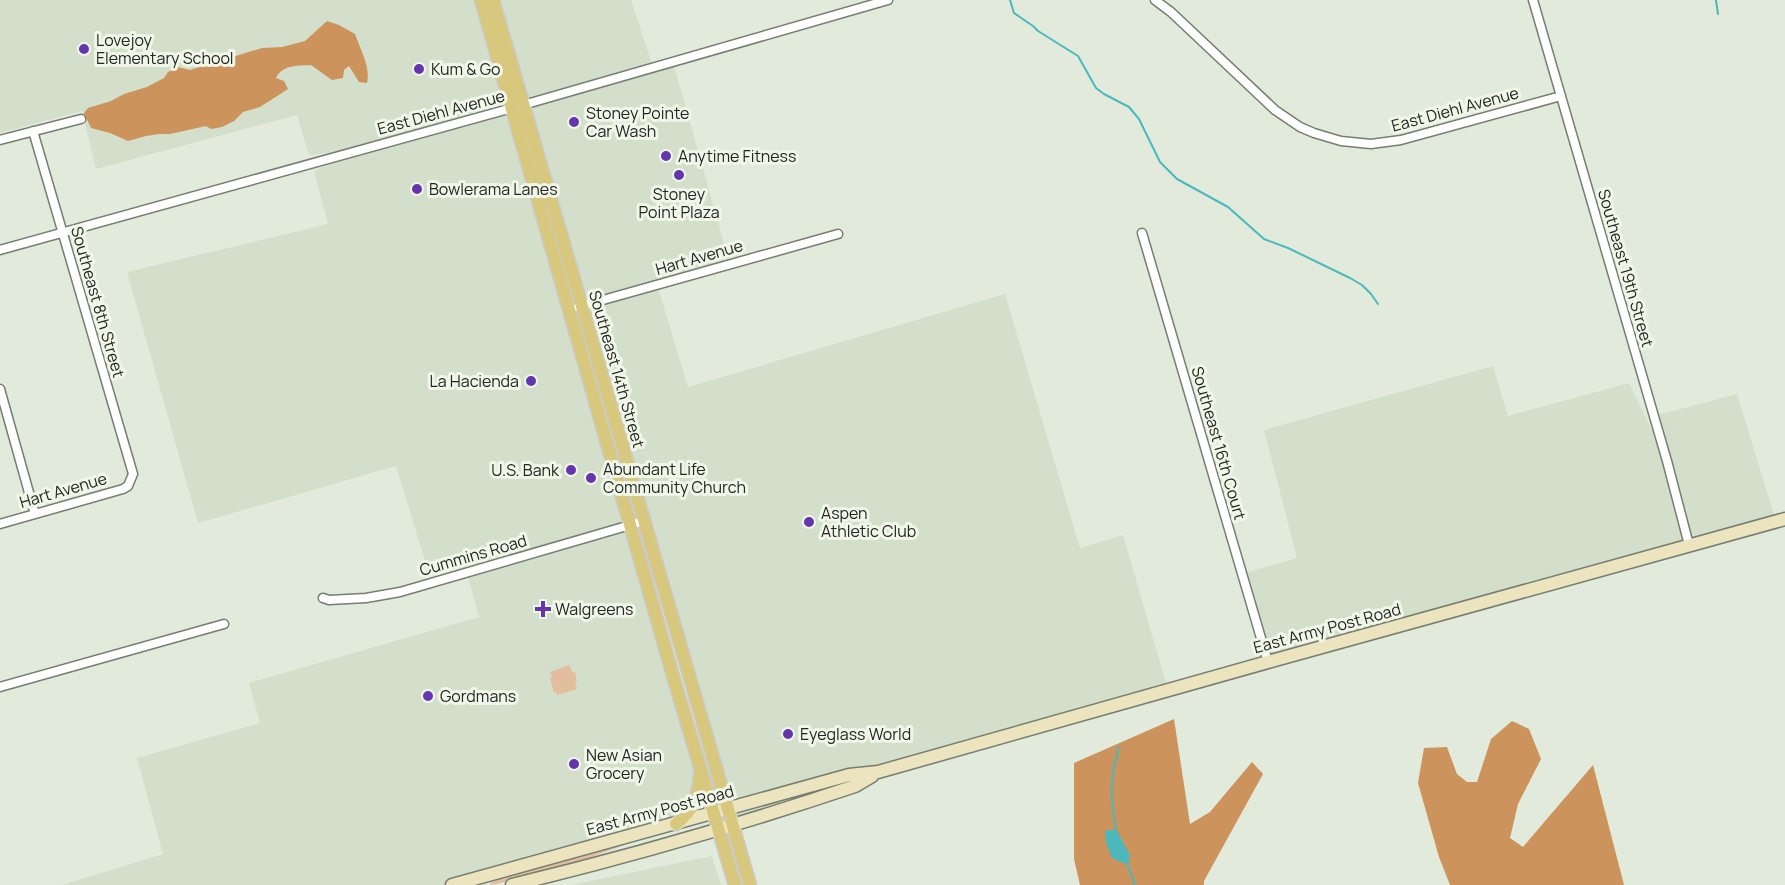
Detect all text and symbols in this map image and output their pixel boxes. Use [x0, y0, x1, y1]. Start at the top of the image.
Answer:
place label: Lovejoy Elementary School [96, 29, 234, 69]
marker: Lovejoy Elementary School [77, 42, 91, 56]
place label: Kum & Go [431, 58, 501, 80]
marker: Kum & Go [412, 62, 426, 76]
street label: East Diehl Avenue [1389, 81, 1521, 137]
street label: East Diehl Avenue [375, 84, 507, 140]
place label: Stoney Pointe Car Wash [586, 102, 689, 142]
marker: Stoney Pointe Car Wash [567, 115, 581, 129]
place label: Anytime Fitness [678, 145, 796, 167]
marker: Anytime Fitness [659, 149, 673, 163]
marker: Stoney Point Plaza [672, 168, 686, 182]
place label: Bowlerama Lanes [429, 178, 558, 200]
marker: Bowlerama Lanes [410, 182, 424, 196]
place label: Stoney Point Plaza [638, 183, 720, 223]
street label: Southeast 19th Street [1593, 187, 1659, 349]
street label: Southeast 8th Street [66, 224, 130, 380]
street label: Hart Avenue [653, 234, 745, 280]
street label: Southeast 14th Street [584, 288, 650, 450]
street label: Southeast 16th Court [1187, 364, 1251, 522]
place label: La Hacienda [430, 370, 519, 392]
marker: La Hacienda [524, 374, 538, 388]
place label: Abundant Life Community Church [603, 458, 746, 498]
place label: U.S. Bank [491, 459, 560, 481]
marker: U.S. Bank [564, 463, 578, 477]
street label: Hart Avenue [17, 467, 109, 513]
marker: Abundant Life Community Church [584, 471, 598, 485]
place label: Aspen Athletic Club [821, 502, 916, 542]
marker: Aspen Athletic Club [802, 515, 816, 529]
street label: Cummins Road [417, 529, 529, 581]
place label: Walgreens [555, 598, 633, 620]
street label: East Army Post Road [1251, 598, 1403, 658]
marker: Walgreens [536, 602, 550, 616]
place label: Gordmans [440, 685, 516, 707]
marker: Gordmans [421, 689, 435, 703]
place label: Eyeglass World [800, 723, 911, 745]
marker: Eyeglass World [781, 727, 795, 741]
place label: New Asian Grocery [586, 744, 662, 784]
marker: New Asian Grocery [567, 757, 581, 771]
street label: East Army Post Road [584, 780, 736, 840]

